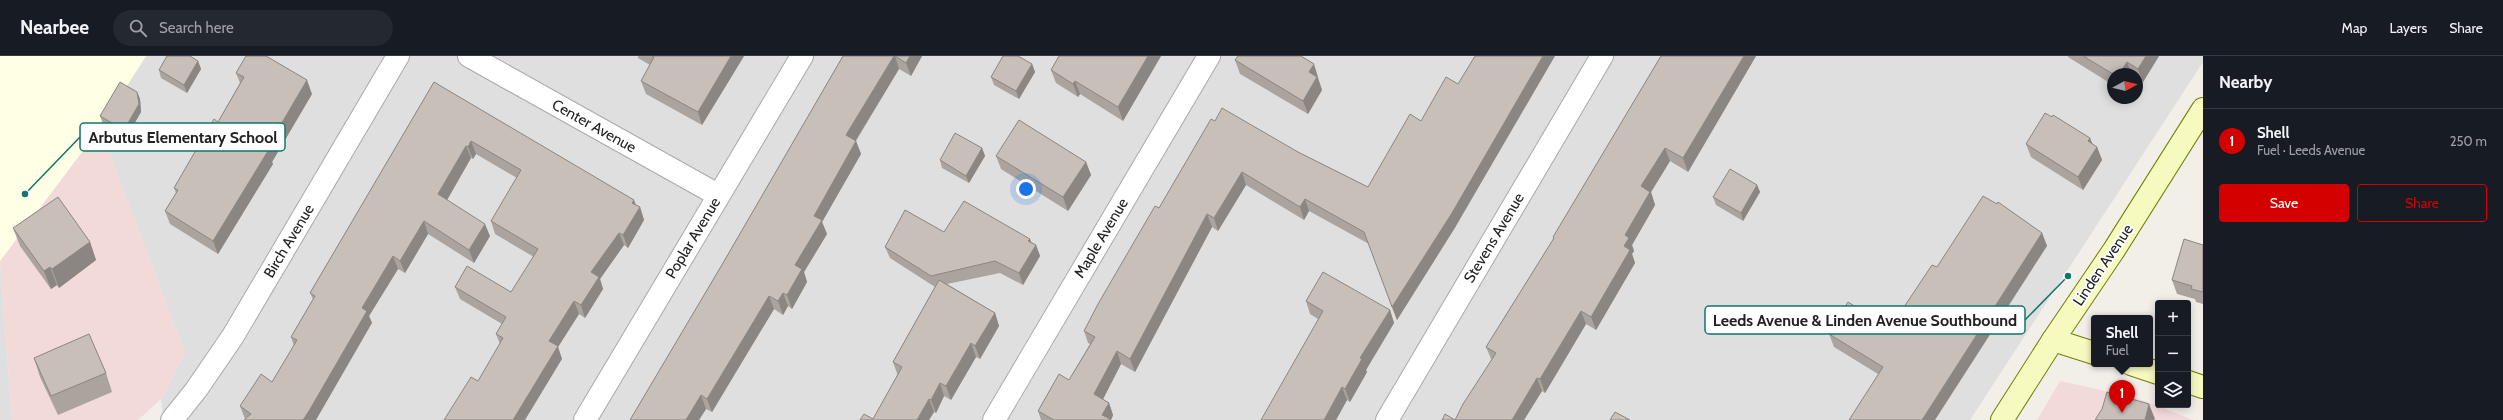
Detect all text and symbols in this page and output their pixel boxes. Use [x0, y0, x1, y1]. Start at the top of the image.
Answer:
search box [113, 10, 393, 46]
text: Nearbee [20, 16, 89, 39]
icon: search [127, 17, 149, 39]
text: Search here [159, 19, 234, 37]
text: Map [2342, 19, 2367, 37]
text: Layers [2389, 19, 2427, 37]
text: Share [2449, 19, 2483, 37]
north arrow [2107, 68, 2143, 104]
text: Nearby [2219, 72, 2272, 92]
street label: Center Avenue [549, 96, 639, 157]
callout: Arbutus Elementary School [80, 123, 285, 151]
text: Shell [2257, 124, 2290, 142]
text: Arbutus Elementary School [88, 128, 278, 147]
text: 1 [2230, 133, 2234, 149]
text: 250 m [2450, 133, 2487, 149]
text: Fuel · Leeds Avenue [2257, 142, 2365, 158]
your location [1016, 179, 1036, 199]
button: Save [2219, 184, 2349, 222]
button: Share [2357, 184, 2487, 222]
street label: Stevens Avenue [1460, 190, 1528, 286]
street label: Poplar Avenue [662, 194, 724, 282]
street label: Maple Avenue [1070, 195, 1132, 281]
street label: Birch Avenue [260, 201, 318, 281]
street label: Linden Avenue [2069, 221, 2137, 309]
map controls [2155, 300, 2191, 408]
button: + [2155, 300, 2191, 336]
callout: Leeds Avenue & Linden Avenue Southbound [1705, 306, 2025, 334]
text: Leeds Avenue & Linden Avenue Southbound [1713, 311, 2017, 330]
popup [2091, 315, 2153, 367]
text: Shell [2106, 324, 2138, 342]
button: − [2155, 336, 2191, 372]
text: Fuel [2106, 342, 2129, 358]
button: layers [2155, 372, 2191, 408]
pin: 1 [2109, 380, 2135, 413]

